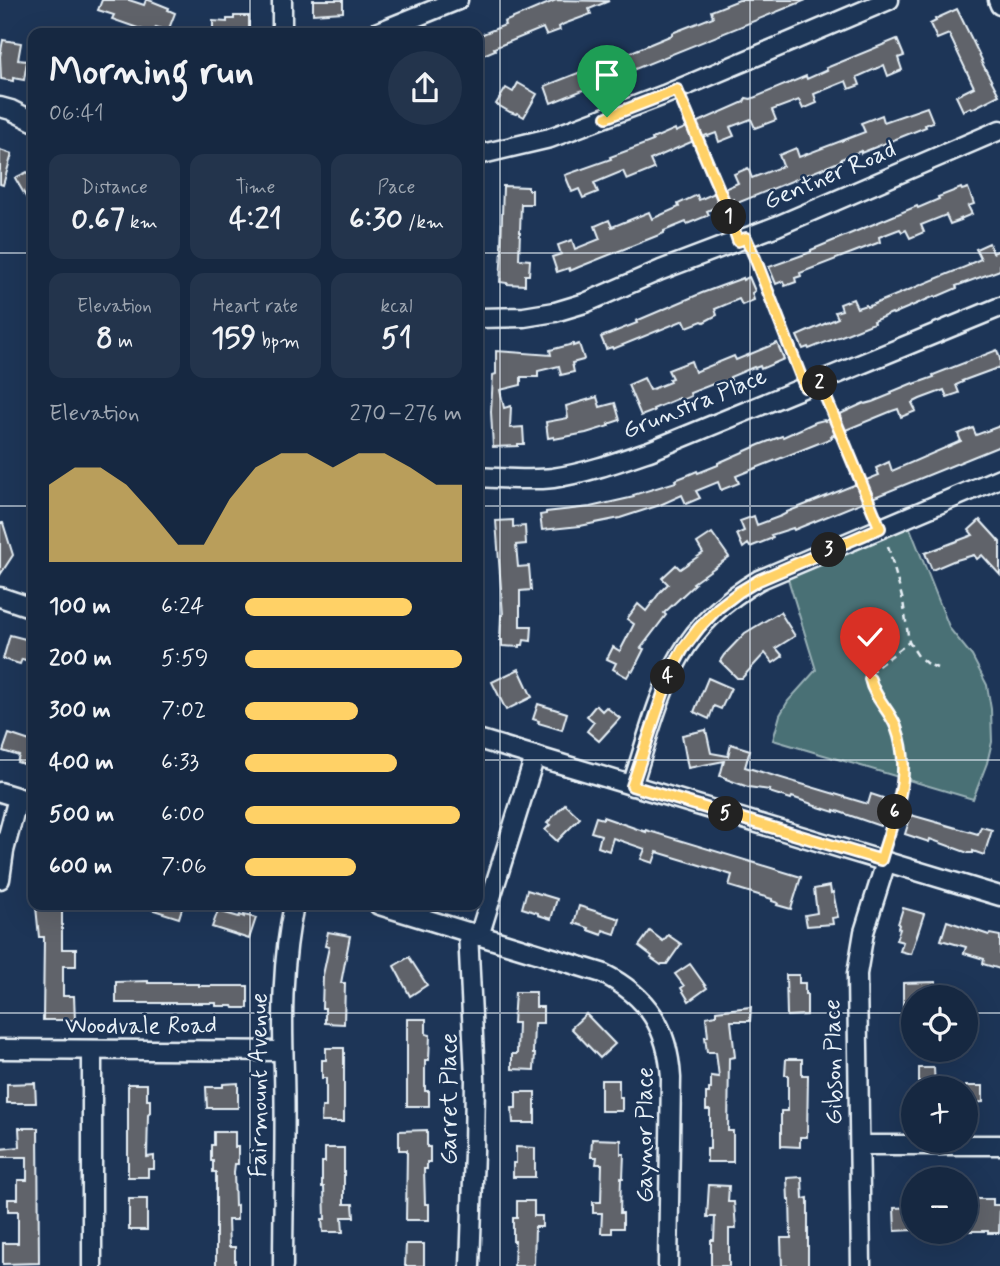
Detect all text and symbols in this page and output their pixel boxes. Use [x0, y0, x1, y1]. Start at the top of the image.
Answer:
pin [577, 45, 637, 117]
text: Morning run [49, 48, 254, 97]
button: share [388, 51, 462, 125]
icon: arrive [588, 56, 626, 94]
text: 06:41 [49, 99, 104, 129]
street label: Gentner Road [759, 134, 901, 218]
text: Distance [81, 175, 148, 200]
text: Time [236, 175, 275, 200]
text: Pace [378, 175, 415, 200]
text: 0.67 [71, 200, 125, 239]
text: 4:21 [229, 200, 282, 239]
text: 6:30 [349, 200, 403, 239]
pin: 1 [712, 200, 746, 234]
text: 1 [724, 204, 733, 229]
text: km [125, 210, 158, 235]
text: /km [403, 210, 444, 235]
text: Elevation [77, 294, 152, 319]
text: Heart rate [213, 294, 298, 319]
text: kcal [381, 294, 412, 319]
text: 8 [96, 319, 113, 358]
text: 159 [211, 319, 256, 358]
text: 51 [381, 319, 412, 358]
text: m [113, 329, 133, 354]
text: bpm [256, 329, 300, 354]
street label: Grunstra Place [618, 361, 772, 447]
pin: 2 [802, 366, 838, 400]
text: 2 [815, 370, 824, 395]
text: Elevation [49, 399, 140, 429]
text: 270–276 m [349, 399, 462, 429]
pin: 3 [812, 532, 846, 568]
text: 3 [824, 537, 833, 562]
text: 100 m [49, 592, 111, 622]
text: 6:24 [161, 592, 204, 622]
pin [840, 607, 900, 679]
icon: check [851, 618, 889, 656]
text: 200 m [49, 644, 112, 674]
text: 5:59 [161, 644, 208, 674]
pin: 4 [650, 660, 686, 694]
text: 4 [662, 664, 673, 689]
text: 300 m [49, 696, 111, 726]
text: 7:02 [161, 696, 206, 726]
text: 400 m [49, 748, 114, 778]
text: 6:33 [161, 748, 199, 778]
pin: 6 [878, 794, 912, 830]
pin: 5 [708, 796, 744, 832]
text: 6 [890, 799, 899, 824]
text: 500 m [49, 800, 114, 830]
text: 6:00 [161, 800, 205, 830]
text: 5 [720, 801, 731, 826]
text: 600 m [49, 852, 112, 882]
text: 7:06 [161, 852, 207, 882]
map controls [901, 985, 978, 1244]
button: locate [901, 985, 978, 1062]
street label: Fairmount Avenue [244, 993, 275, 1177]
street label: Gibson Place [817, 999, 851, 1125]
street label: Woodvale Road [65, 1011, 217, 1042]
street label: Garret Place [434, 1033, 465, 1165]
street label: Gaynor Place [630, 1067, 661, 1203]
button: + [901, 1076, 978, 1153]
button: − [901, 1167, 978, 1244]

